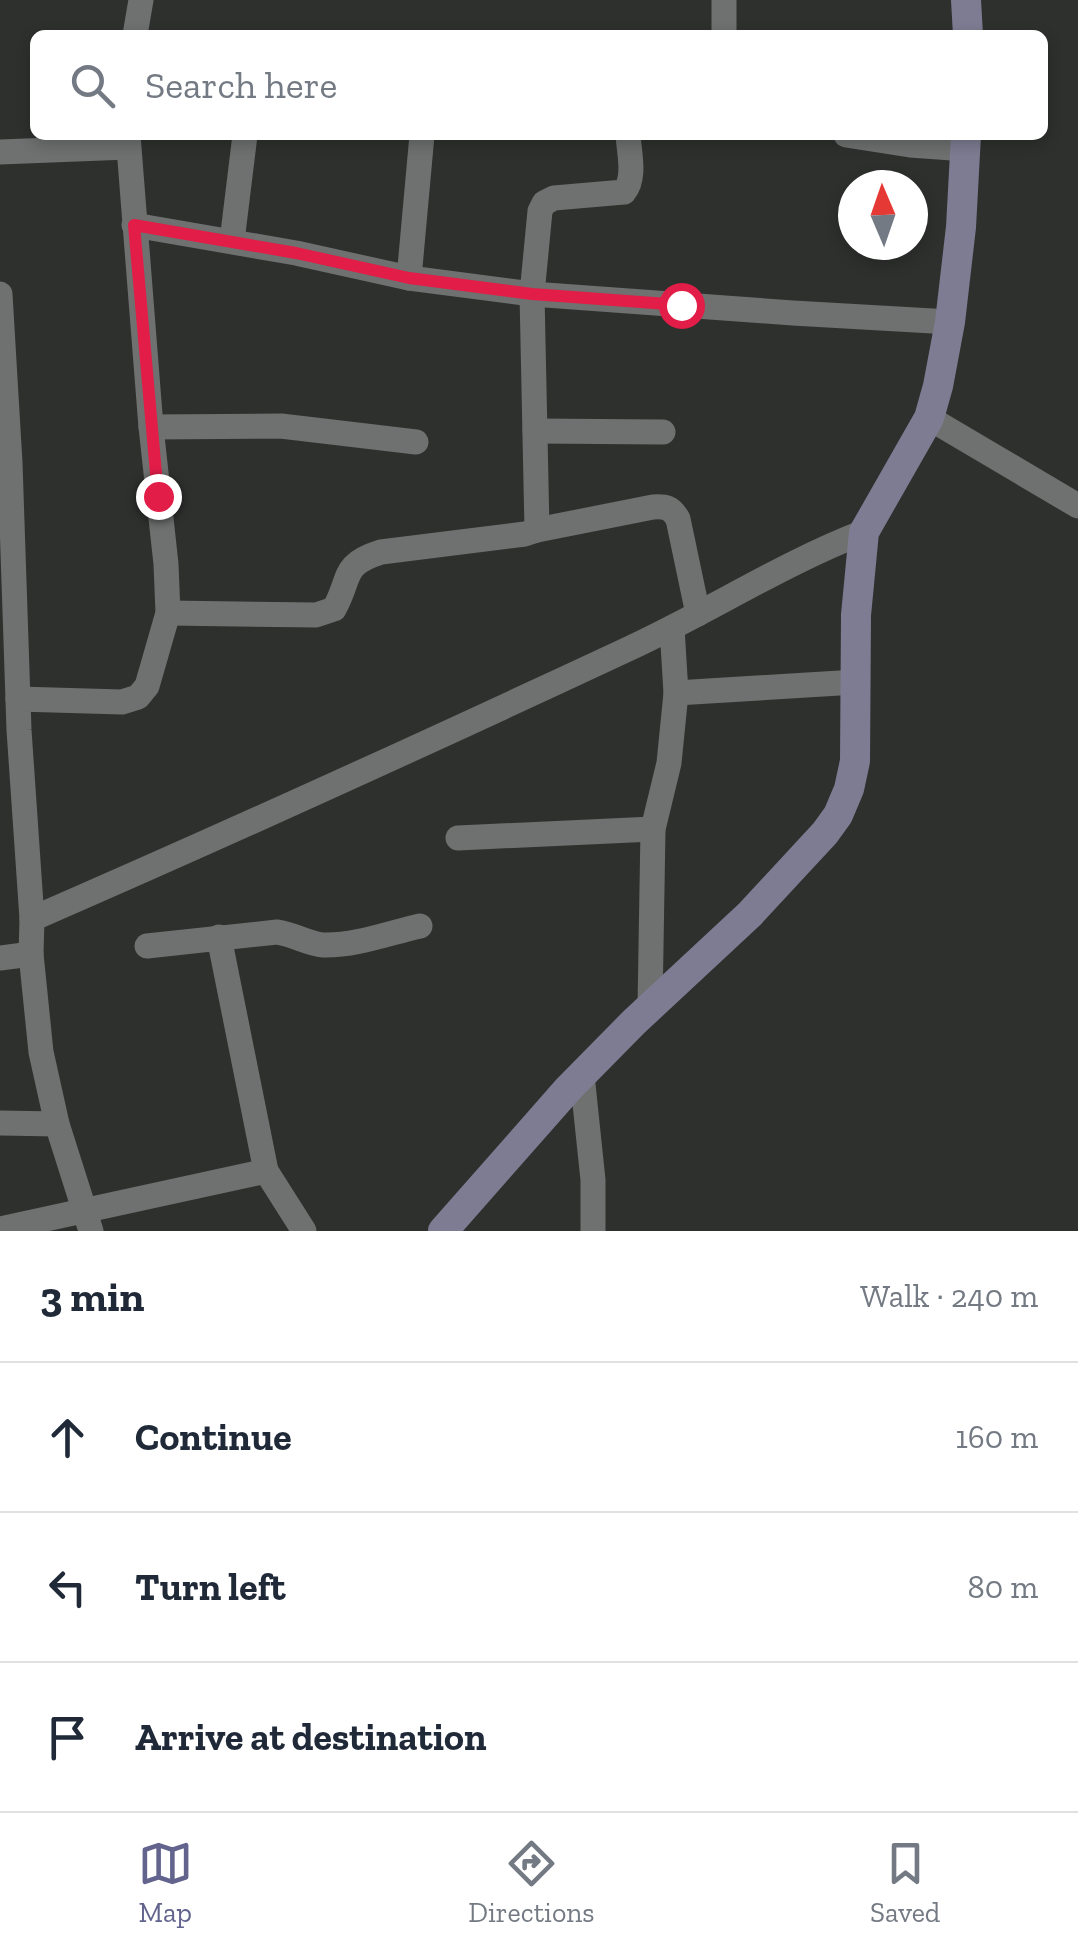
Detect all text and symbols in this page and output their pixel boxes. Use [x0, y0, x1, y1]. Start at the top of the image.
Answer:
search box [30, 30, 1048, 140]
icon: search [65, 58, 120, 113]
text: Search here [145, 62, 337, 108]
north arrow [838, 170, 928, 260]
route start [659, 283, 705, 329]
route end [136, 474, 182, 520]
text: 3 min [40, 1271, 145, 1322]
text: Walk · 240 m [860, 1277, 1038, 1315]
icon: ahead [40, 1410, 95, 1465]
text: Continue [135, 1414, 292, 1460]
text: 160 m [955, 1418, 1038, 1456]
icon: left [40, 1560, 95, 1615]
text: Turn left [135, 1564, 286, 1610]
text: 80 m [967, 1568, 1038, 1606]
icon: arrive [40, 1710, 95, 1765]
text: Arrive at destination [135, 1714, 486, 1760]
tab: Map [138, 1836, 193, 1929]
tab: Directions [468, 1836, 595, 1929]
tab: Saved [870, 1836, 940, 1929]

